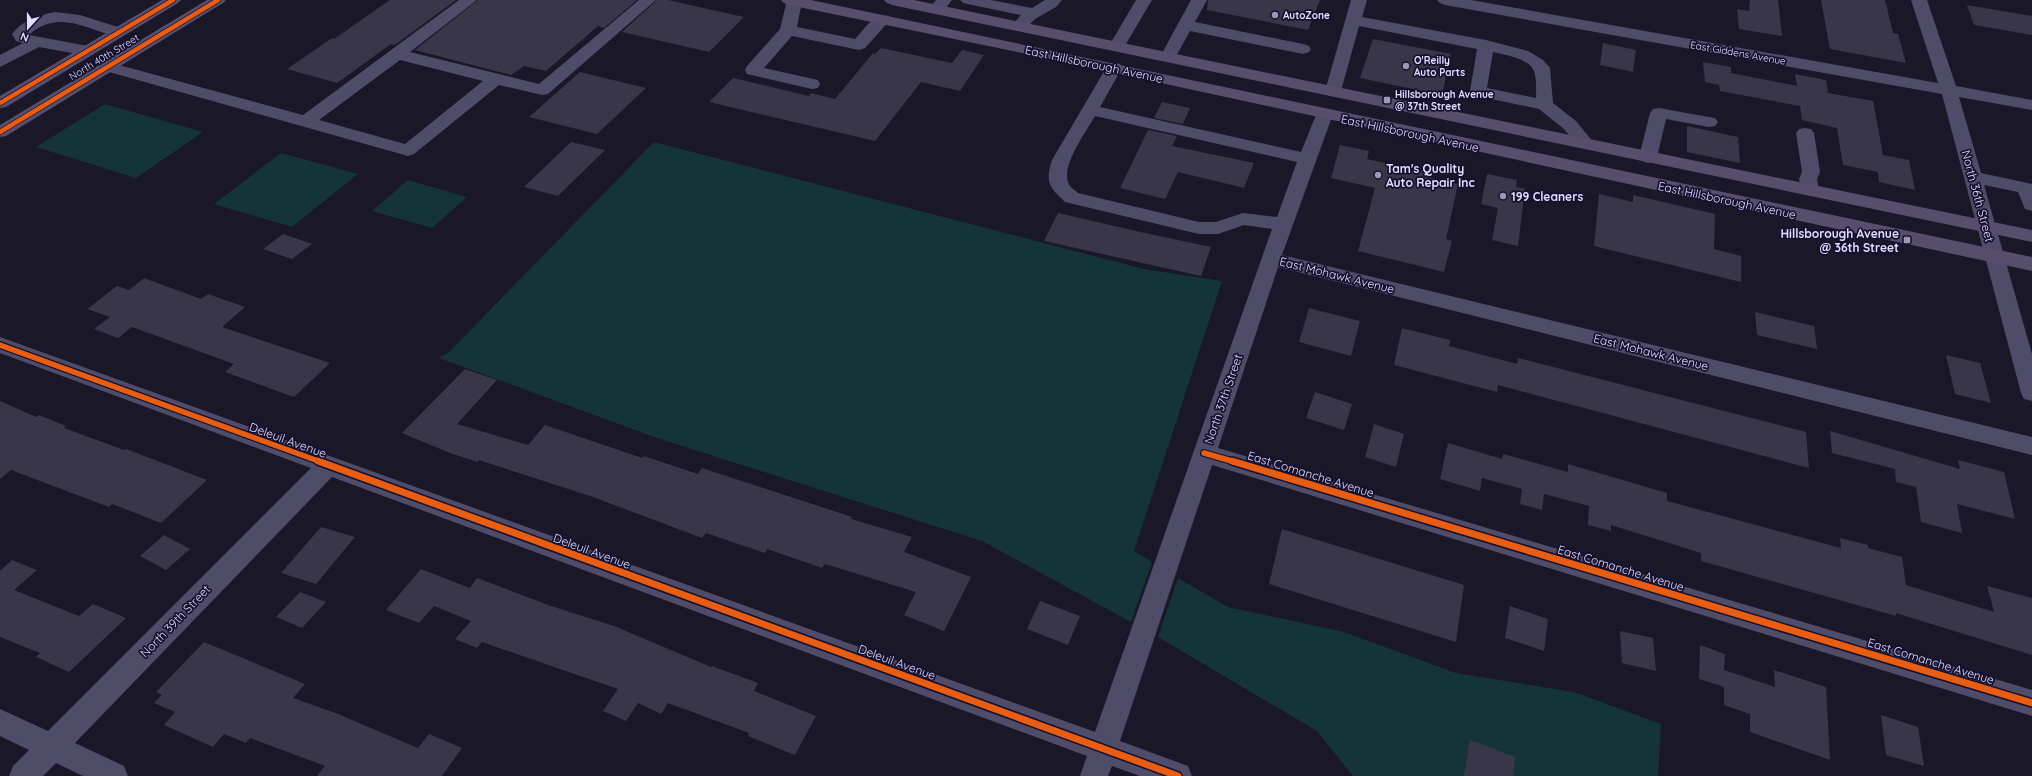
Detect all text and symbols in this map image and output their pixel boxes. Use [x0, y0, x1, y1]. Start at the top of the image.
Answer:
north arrow [8, 8, 48, 48]
place label: AutoZone [1283, 9, 1330, 22]
marker: AutoZone [1270, 10, 1280, 20]
text: N [18, 29, 31, 45]
street label: North 40th Street [67, 31, 142, 83]
street label: East Giddens Avenue [1689, 38, 1787, 68]
street label: East Hillsborough Avenue [1024, 42, 1165, 86]
place label: O'Reilly Auto Parts [1414, 54, 1465, 79]
marker: O'Reilly Auto Parts [1401, 61, 1411, 71]
place label: Hillsborough Avenue @ 37th Street [1395, 88, 1494, 113]
marker: Hillsborough Avenue @ 37th Street [1382, 95, 1392, 105]
street label: East Hillsborough Avenue [1340, 111, 1481, 155]
street label: North 36th Street [1959, 148, 1997, 244]
place label: Tam's Quality Auto Repair Inc [1386, 161, 1475, 190]
marker: Tam's Quality Auto Repair Inc [1373, 170, 1383, 180]
street label: East Hillsborough Avenue [1657, 178, 1798, 222]
place label: 199 Cleaners [1511, 189, 1583, 204]
marker: 199 Cleaners [1498, 191, 1508, 201]
place label: Hillsborough Avenue @ 36th Street [1780, 226, 1899, 255]
marker: Hillsborough Avenue @ 36th Street [1902, 235, 1912, 245]
street label: East Mohawk Avenue [1278, 253, 1396, 297]
street label: East Mohawk Avenue [1592, 330, 1710, 374]
street label: North 37th Street [1201, 352, 1245, 446]
street label: Deleuil Avenue [247, 419, 329, 461]
street label: East Comanche Avenue [1246, 448, 1376, 500]
street label: Deleuil Avenue [551, 530, 633, 572]
street label: East Comanche Avenue [1556, 542, 1686, 594]
street label: North 39th Street [137, 582, 213, 660]
street label: East Comanche Avenue [1866, 635, 1996, 687]
street label: Deleuil Avenue [856, 641, 938, 683]

